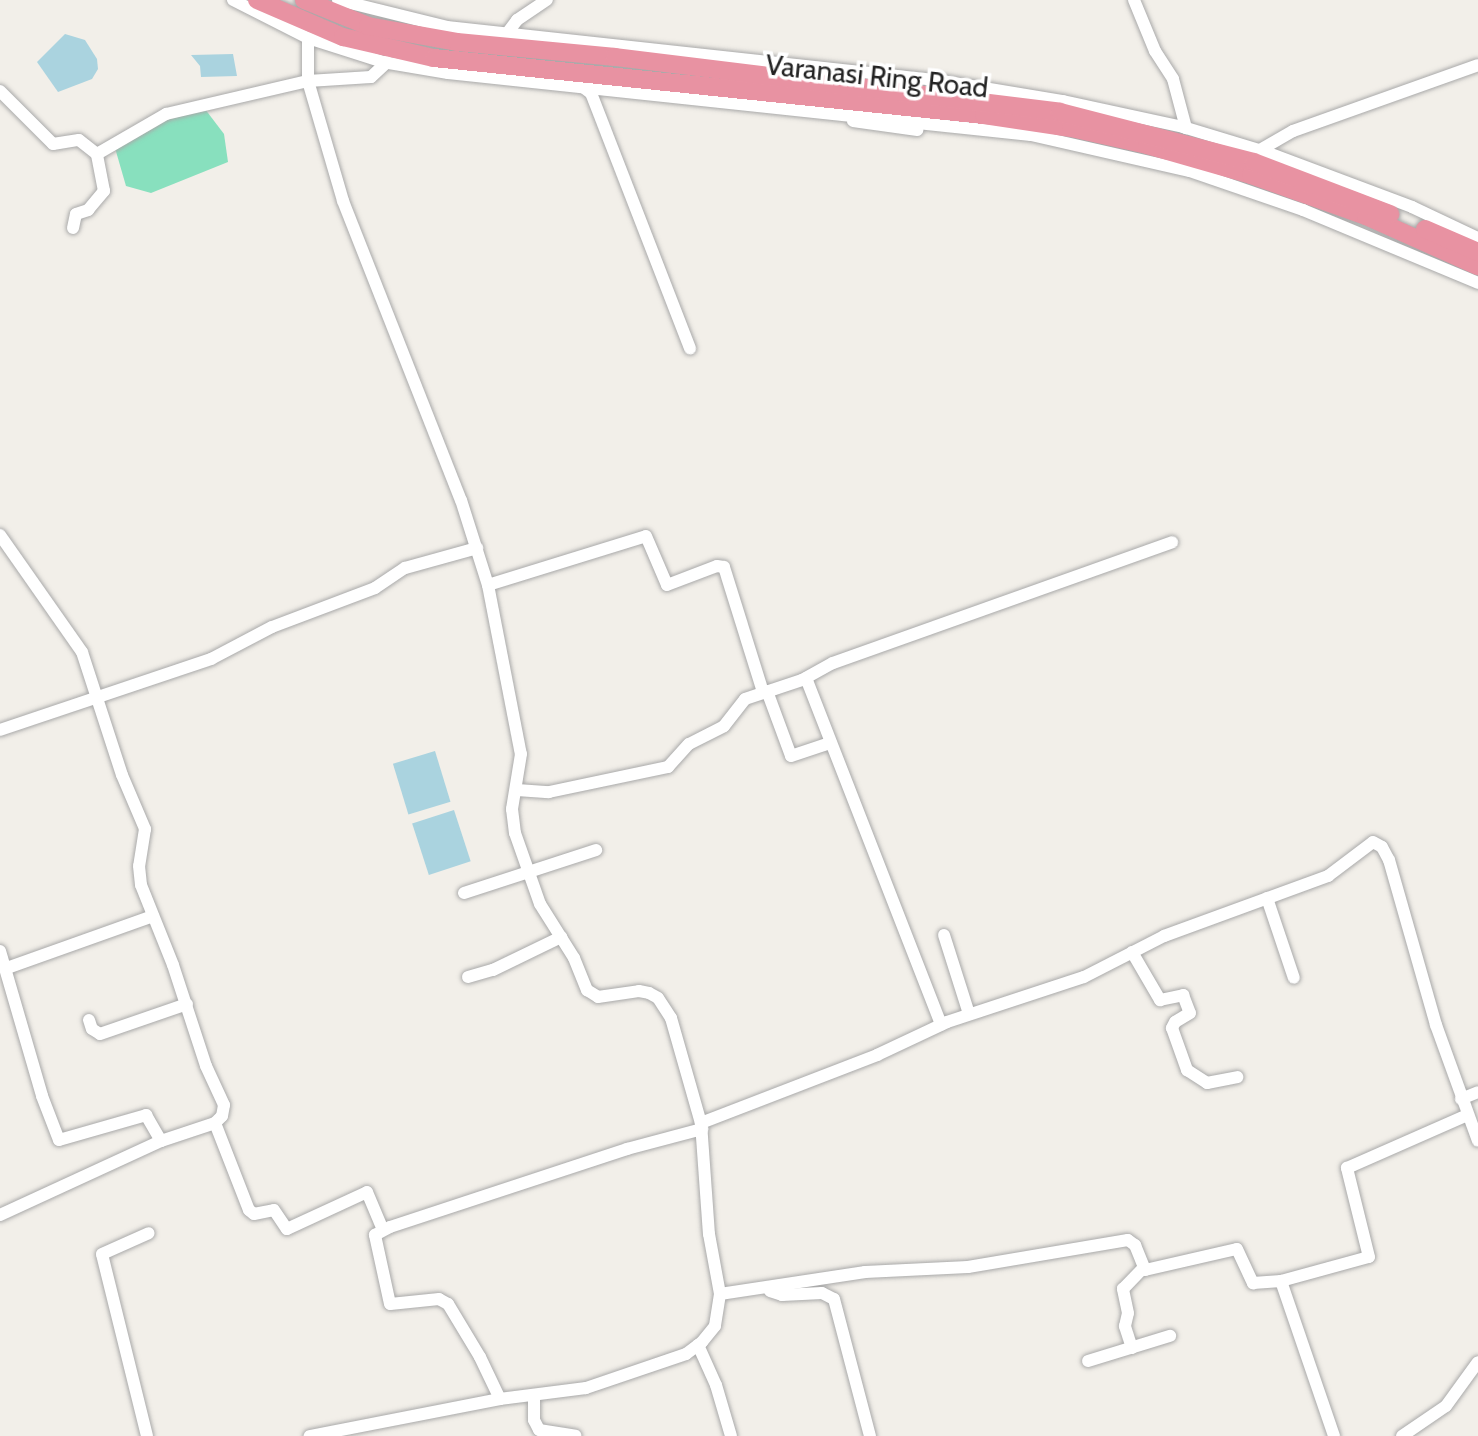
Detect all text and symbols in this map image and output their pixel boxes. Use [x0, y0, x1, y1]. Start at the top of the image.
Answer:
street label: Varanasi Ring Road [764, 48, 990, 104]

